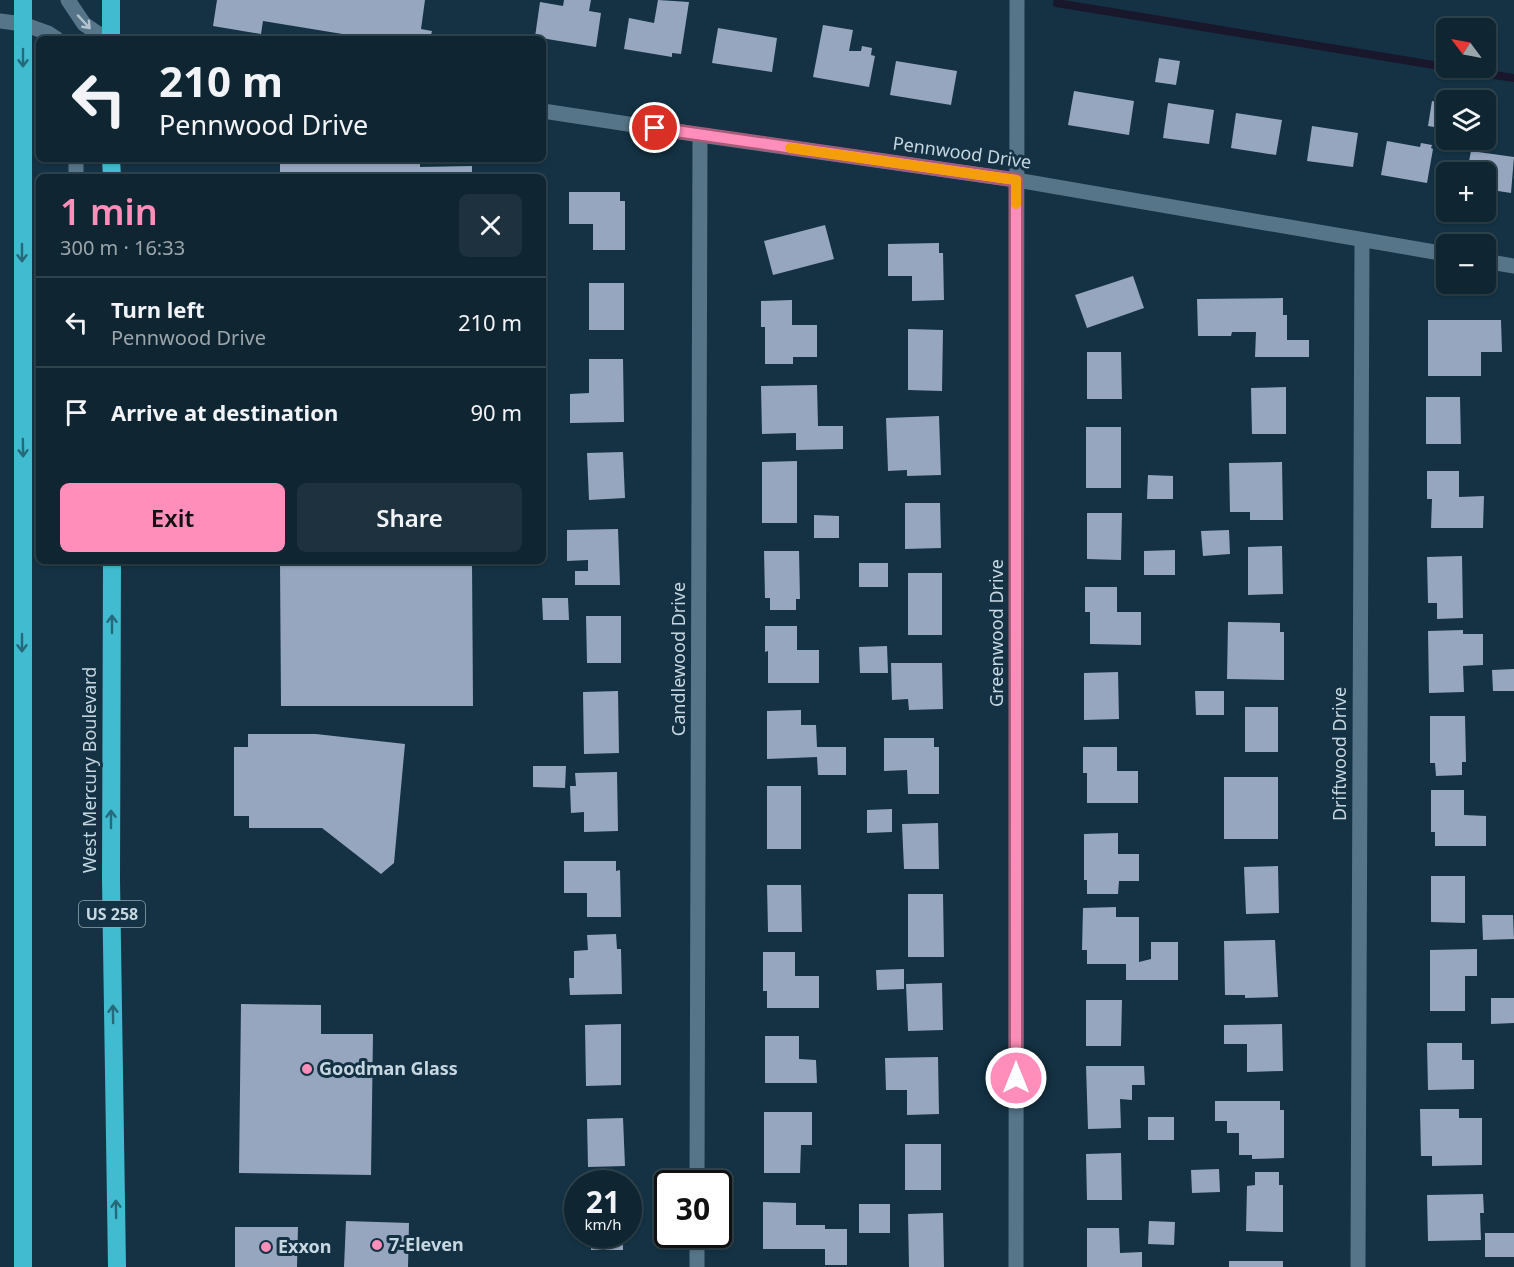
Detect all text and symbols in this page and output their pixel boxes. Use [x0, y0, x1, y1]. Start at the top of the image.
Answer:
one-way arrow [77, 15, 91, 30]
north arrow [1436, 18, 1496, 78]
map controls [1436, 18, 1496, 294]
one-way arrow [17, 48, 29, 68]
text: 210 m [159, 52, 283, 109]
icon: left [60, 60, 138, 138]
button: layers [1436, 90, 1496, 150]
pin [629, 102, 680, 153]
text: Pennwood Drive [159, 106, 368, 143]
icon: arrive [638, 111, 671, 144]
street label: Pennwood Drive [891, 130, 1033, 174]
button: + [1436, 162, 1496, 222]
text: 1 min [60, 187, 158, 236]
button: close [459, 194, 522, 257]
text: 300 m · 16:33 [60, 234, 185, 261]
button: − [1436, 234, 1496, 294]
one-way arrow [16, 243, 28, 263]
text: Turn left [111, 294, 205, 324]
icon: left [60, 306, 93, 339]
text: 210 m [458, 307, 522, 337]
text: Pennwood Drive [111, 324, 266, 351]
icon: arrive [60, 396, 93, 429]
text: Arrive at destination [111, 397, 338, 427]
text: 90 m [471, 397, 522, 427]
one-way arrow [17, 438, 29, 458]
button: Exit [60, 483, 285, 552]
button: Share [297, 483, 522, 552]
street label: Greenwood Drive [984, 559, 1008, 707]
street label: Candlewood Drive [666, 582, 690, 736]
one-way arrow [106, 614, 118, 634]
one-way arrow [16, 633, 28, 653]
street label: West Mercury Boulevard [77, 667, 101, 873]
street label: Driftwood Drive [1327, 687, 1351, 821]
one-way arrow [105, 809, 117, 829]
road number: US 258 [79, 901, 145, 927]
one-way arrow [107, 1004, 119, 1024]
position arrow [984, 1046, 1048, 1110]
place label: Goodman Glass [319, 1056, 458, 1080]
marker: Goodman Glass [300, 1062, 314, 1076]
speed limit sign: 30 [654, 1170, 732, 1248]
text: 21 [586, 1181, 620, 1222]
one-way arrow [110, 1199, 121, 1219]
text: km/h [585, 1214, 621, 1234]
place label: 7-Eleven [389, 1232, 464, 1256]
place label: Exxon [278, 1234, 331, 1258]
marker: 7-Eleven [370, 1238, 384, 1252]
marker: Exxon [259, 1240, 273, 1254]

